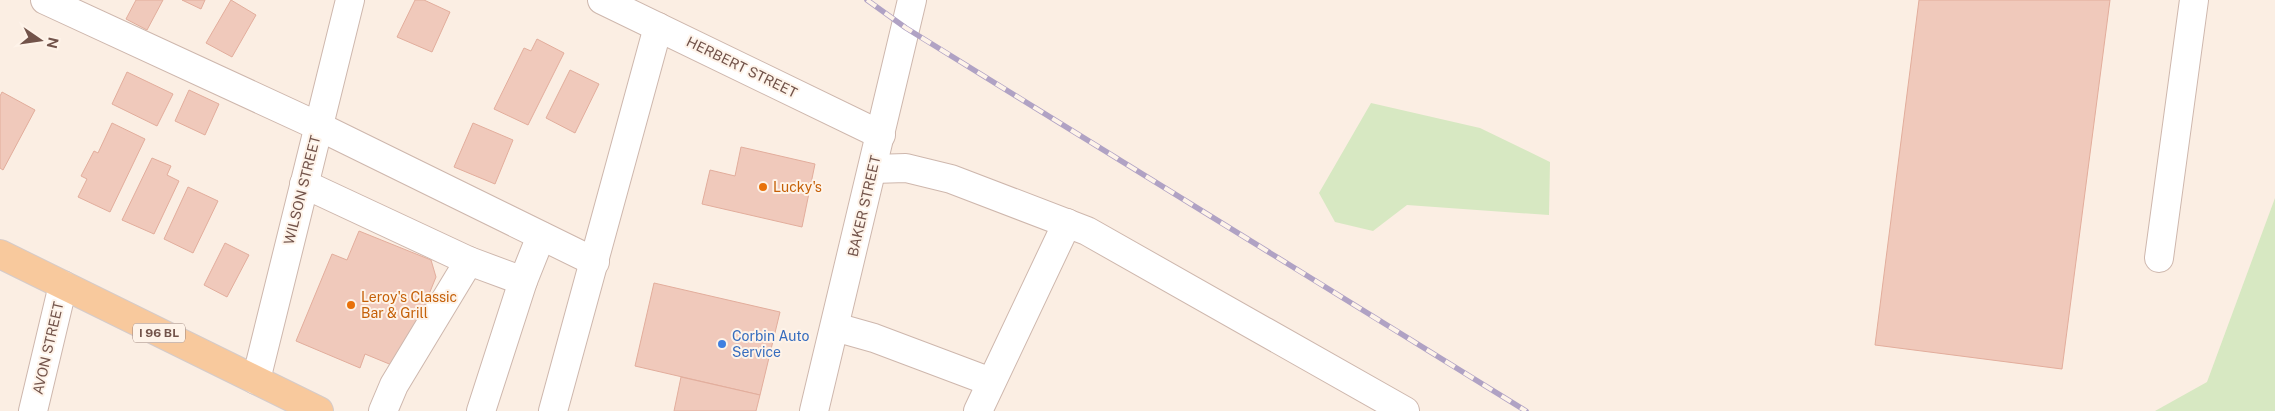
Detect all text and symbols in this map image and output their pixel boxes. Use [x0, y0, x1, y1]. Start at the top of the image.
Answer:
north arrow [15, 15, 65, 65]
street label: HERBERT STREET [684, 33, 800, 101]
text: N [44, 36, 62, 50]
street label: WILSON STREET [281, 134, 323, 246]
street label: BAKER STREET [845, 154, 883, 258]
place label: Lucky's [773, 179, 822, 195]
marker: Lucky's [757, 181, 769, 193]
place label: Leroy's Classic Bar & Grill [361, 289, 457, 321]
marker: Leroy's Classic Bar & Grill [345, 299, 357, 311]
street label: AVON STREET [30, 300, 66, 396]
road number: I 96 BL [133, 323, 185, 342]
place label: Corbin Auto Service [732, 328, 810, 360]
marker: Corbin Auto Service [716, 338, 728, 350]

